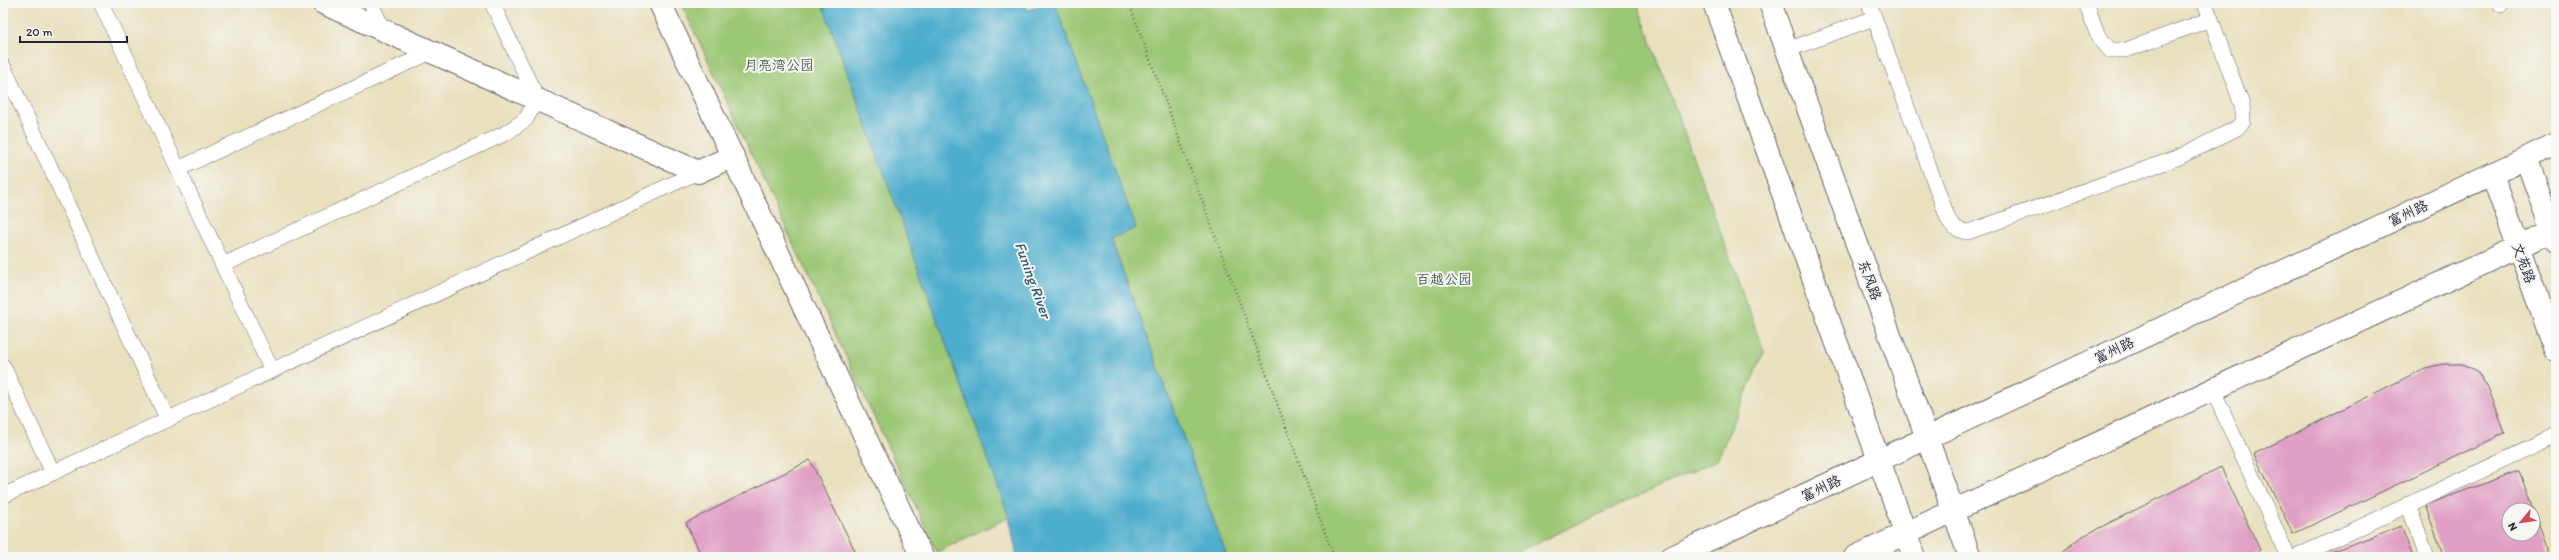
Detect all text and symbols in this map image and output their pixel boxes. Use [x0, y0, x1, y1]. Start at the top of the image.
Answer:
scale bar [20, 18, 127, 44]
text: 20 m [26, 25, 53, 39]
park label: 月亮湾公园 [744, 57, 814, 74]
street label: 富州路 [2386, 197, 2431, 230]
water label: Funing River [1011, 239, 1056, 323]
street label: 文苑路 [2508, 241, 2539, 286]
street label: 东风路 [1854, 258, 1885, 303]
park label: 百越公园 [1416, 271, 1472, 288]
street label: 富州路 [2092, 334, 2137, 367]
street label: 富州路 [1799, 472, 1844, 505]
north arrow [2501, 502, 2541, 542]
text: N [2505, 520, 2520, 533]

